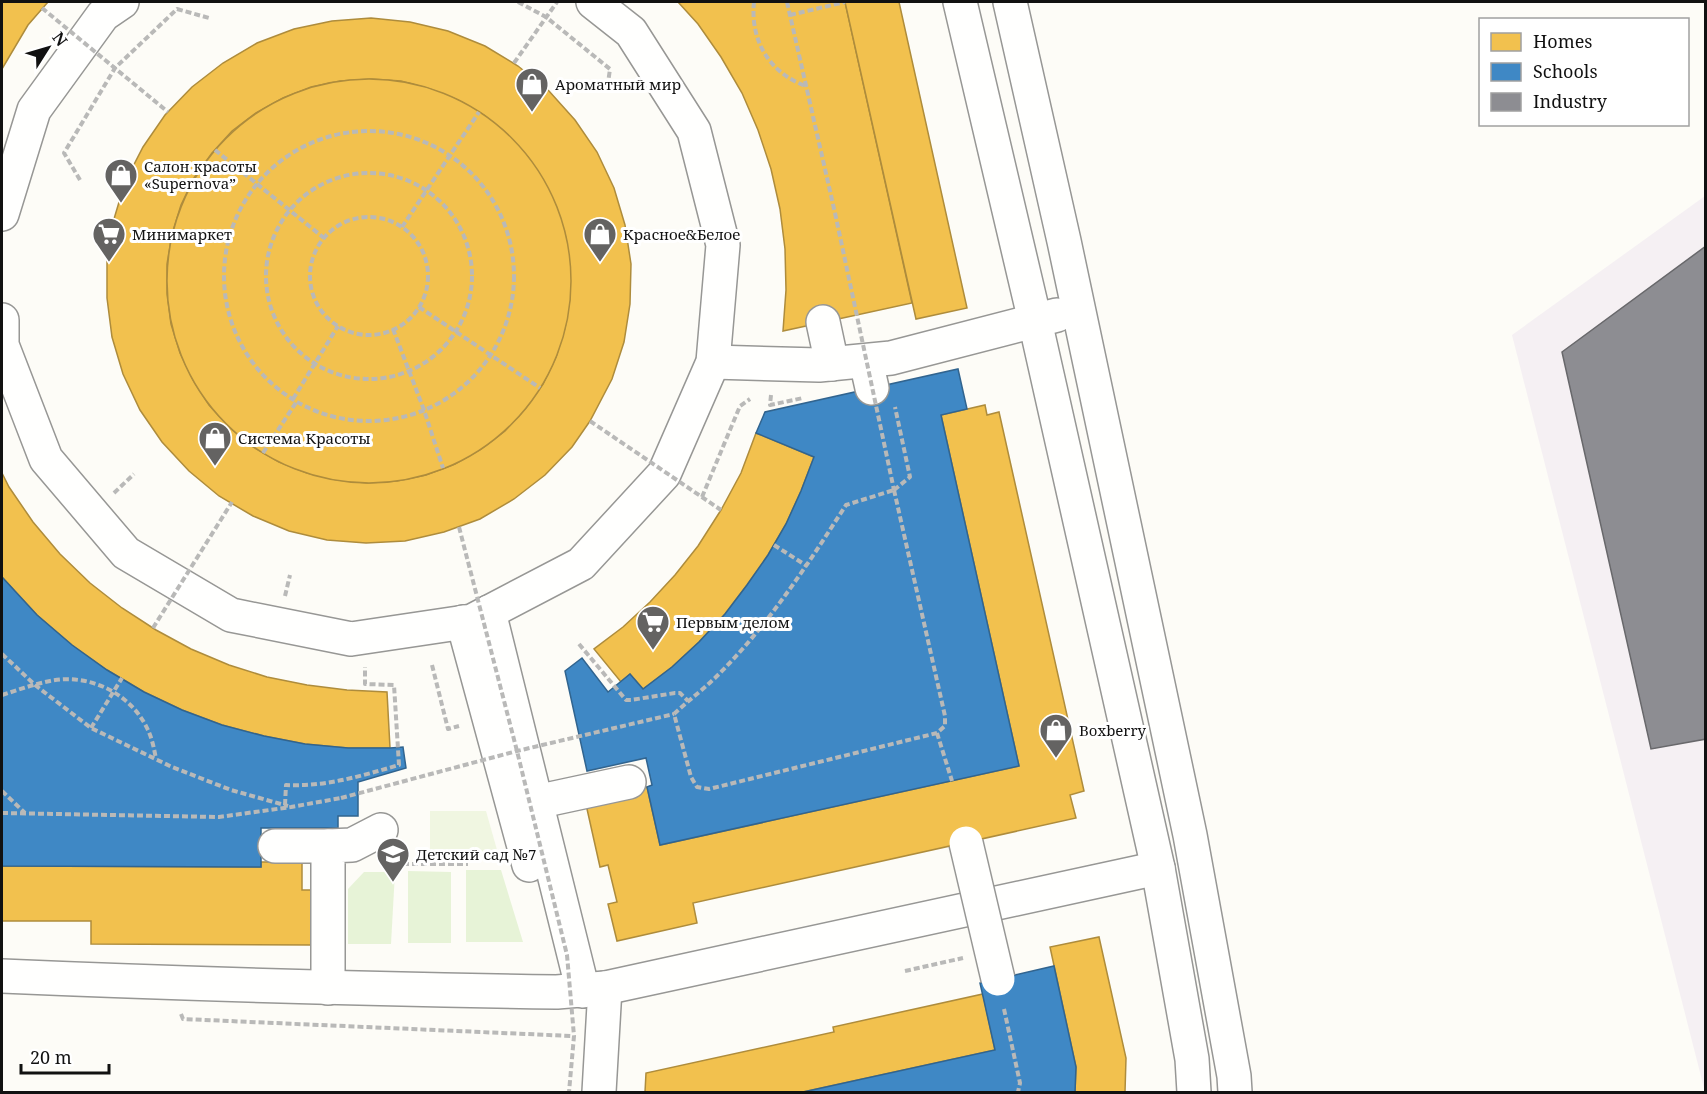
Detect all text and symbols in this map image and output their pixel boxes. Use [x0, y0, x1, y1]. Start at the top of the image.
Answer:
north arrow [18, 18, 78, 78]
legend [1479, 18, 1689, 126]
text: N [47, 27, 73, 51]
text: Homes [1533, 29, 1592, 53]
text: Schools [1533, 59, 1598, 83]
shop icon: Ароматный мир [514, 66, 550, 113]
place label: Ароматный мир [555, 74, 681, 94]
text: Industry [1533, 89, 1608, 113]
place label: Салон красоты «Supernova” [144, 156, 257, 193]
shop icon: Салон красоты «Supernova” [103, 157, 139, 204]
supermarket icon: Минимаркет [91, 216, 127, 263]
shop icon: Красное&Белое [582, 216, 618, 263]
place label: Минимаркет [132, 224, 232, 244]
place label: Красное&Белое [623, 224, 740, 244]
shop icon: Система Красоты [197, 420, 233, 467]
place label: Система Красоты [238, 428, 370, 448]
supermarket icon: Первым делом [635, 604, 671, 651]
place label: Первым делом [676, 612, 790, 632]
shop icon: Boxberry [1038, 712, 1074, 759]
place label: Boxberry [1079, 720, 1147, 740]
school or university icon: Детский сад №7 [375, 836, 411, 883]
place label: Детский сад №7 [416, 844, 536, 864]
scale bar [21, 1037, 110, 1075]
text: 20 m [30, 1045, 72, 1069]

